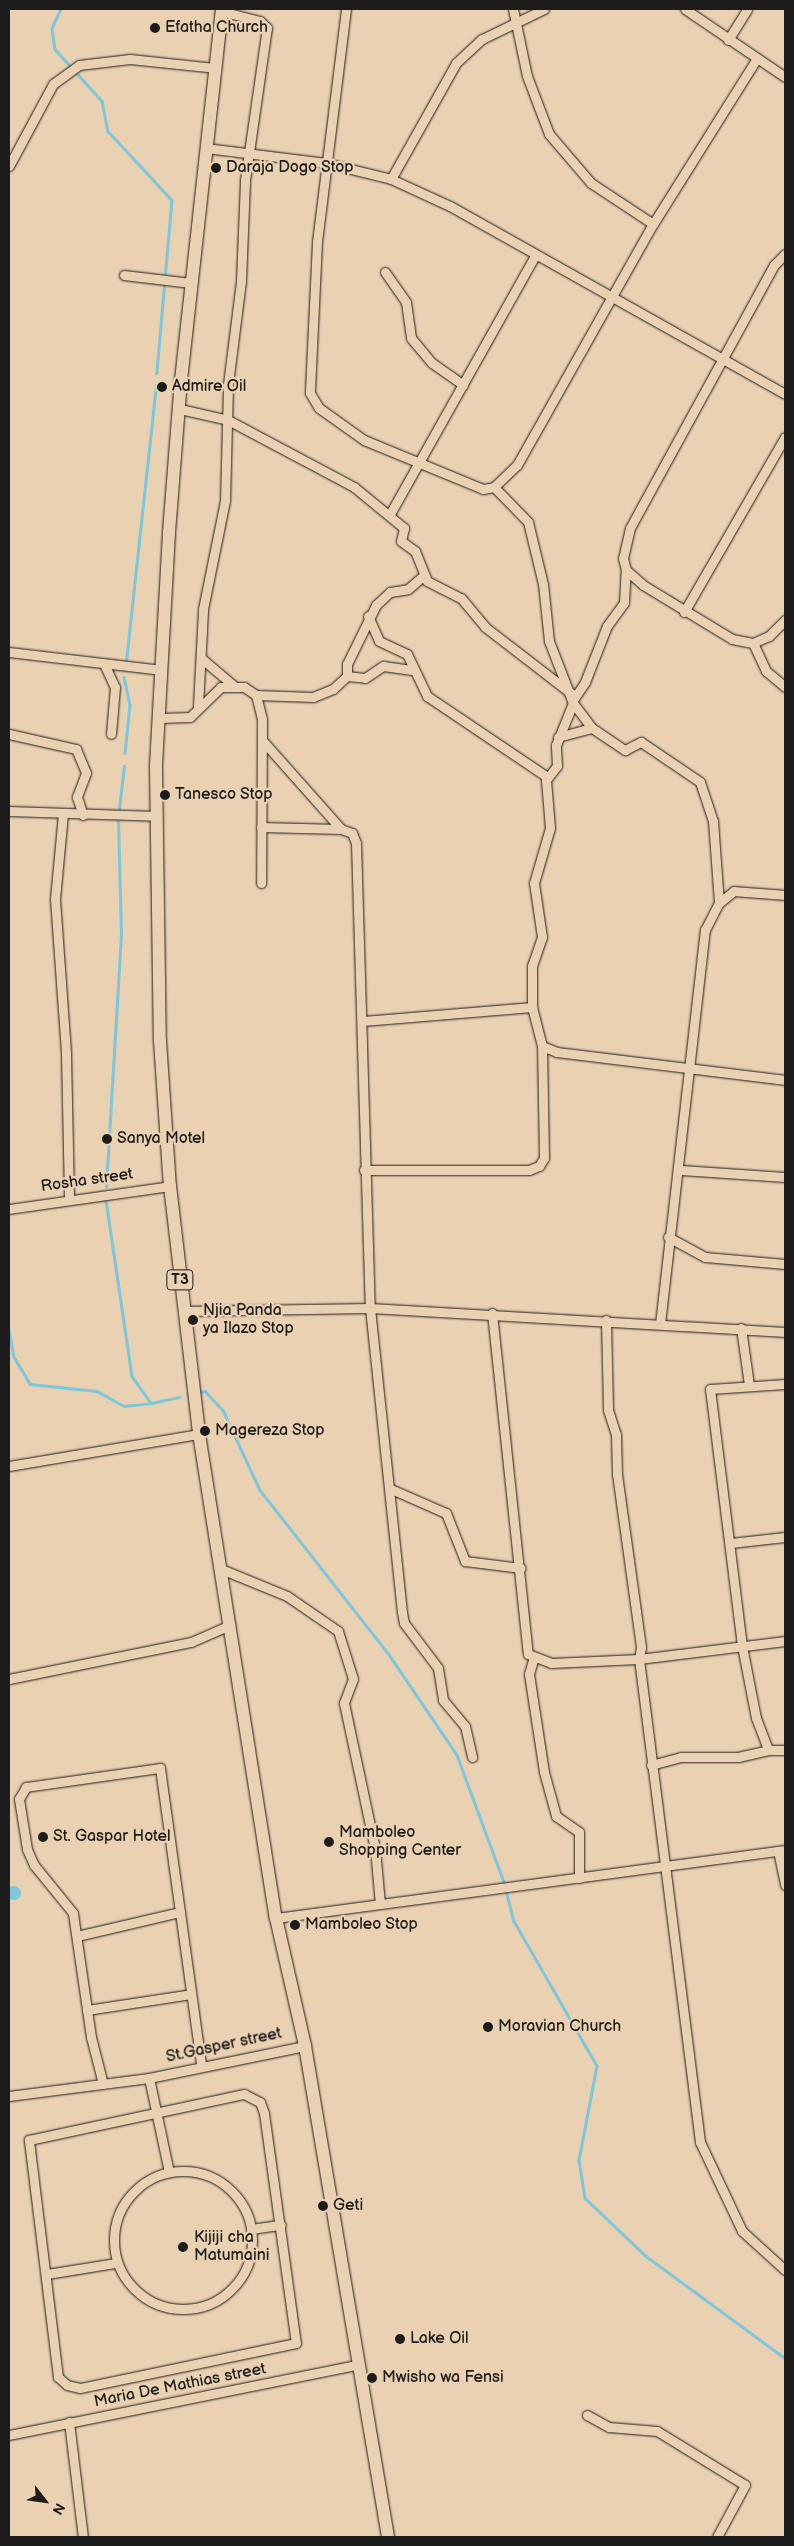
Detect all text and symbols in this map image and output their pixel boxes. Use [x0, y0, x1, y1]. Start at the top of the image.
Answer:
place label: Efatha Church [165, 18, 268, 38]
marker: Efatha Church [149, 22, 161, 34]
place label: Daraja Dogo Stop [226, 158, 354, 178]
marker: Daraja Dogo Stop [210, 162, 222, 174]
place label: Admire Oil [172, 377, 246, 397]
marker: Admire Oil [156, 381, 168, 393]
place label: Tanesco Stop [175, 785, 273, 805]
marker: Tanesco Stop [159, 789, 171, 801]
place label: Sanya Motel [117, 1129, 205, 1149]
marker: Sanya Motel [101, 1133, 113, 1145]
street label: Rosha street [40, 1165, 134, 1197]
road number: T3 [166, 1268, 194, 1292]
place label: Njia Panda ya Ilazo Stop [203, 1301, 294, 1339]
marker: Njia Panda ya Ilazo Stop [187, 1314, 199, 1326]
place label: Magereza Stop [215, 1421, 325, 1441]
marker: Magereza Stop [199, 1425, 211, 1437]
place label: Mamboleo Shopping Center [339, 1823, 461, 1861]
place label: St. Gaspar Hotel [53, 1827, 171, 1847]
marker: St. Gaspar Hotel [37, 1831, 49, 1843]
marker: Mamboleo Shopping Center [323, 1836, 335, 1848]
place label: Mamboleo Stop [305, 1915, 418, 1935]
marker: Mamboleo Stop [289, 1919, 301, 1931]
place label: Moravian Church [498, 2017, 621, 2037]
marker: Moravian Church [482, 2021, 494, 2033]
street label: St.Gasper street [164, 2024, 284, 2068]
place label: Geti [333, 2196, 363, 2216]
marker: Geti [317, 2200, 329, 2212]
place label: Kijiji cha Matumaini [194, 2228, 269, 2266]
marker: Kijiji cha Matumaini [176, 2240, 190, 2254]
place label: Lake Oil [410, 2329, 469, 2349]
marker: Lake Oil [394, 2333, 406, 2345]
street label: Maria De Mathias street [92, 2360, 268, 2412]
place label: Mwisho wa Fensi [382, 2368, 504, 2388]
marker: Mwisho wa Fensi [366, 2372, 378, 2384]
north arrow [20, 2476, 70, 2526]
text: N [48, 2500, 68, 2518]

